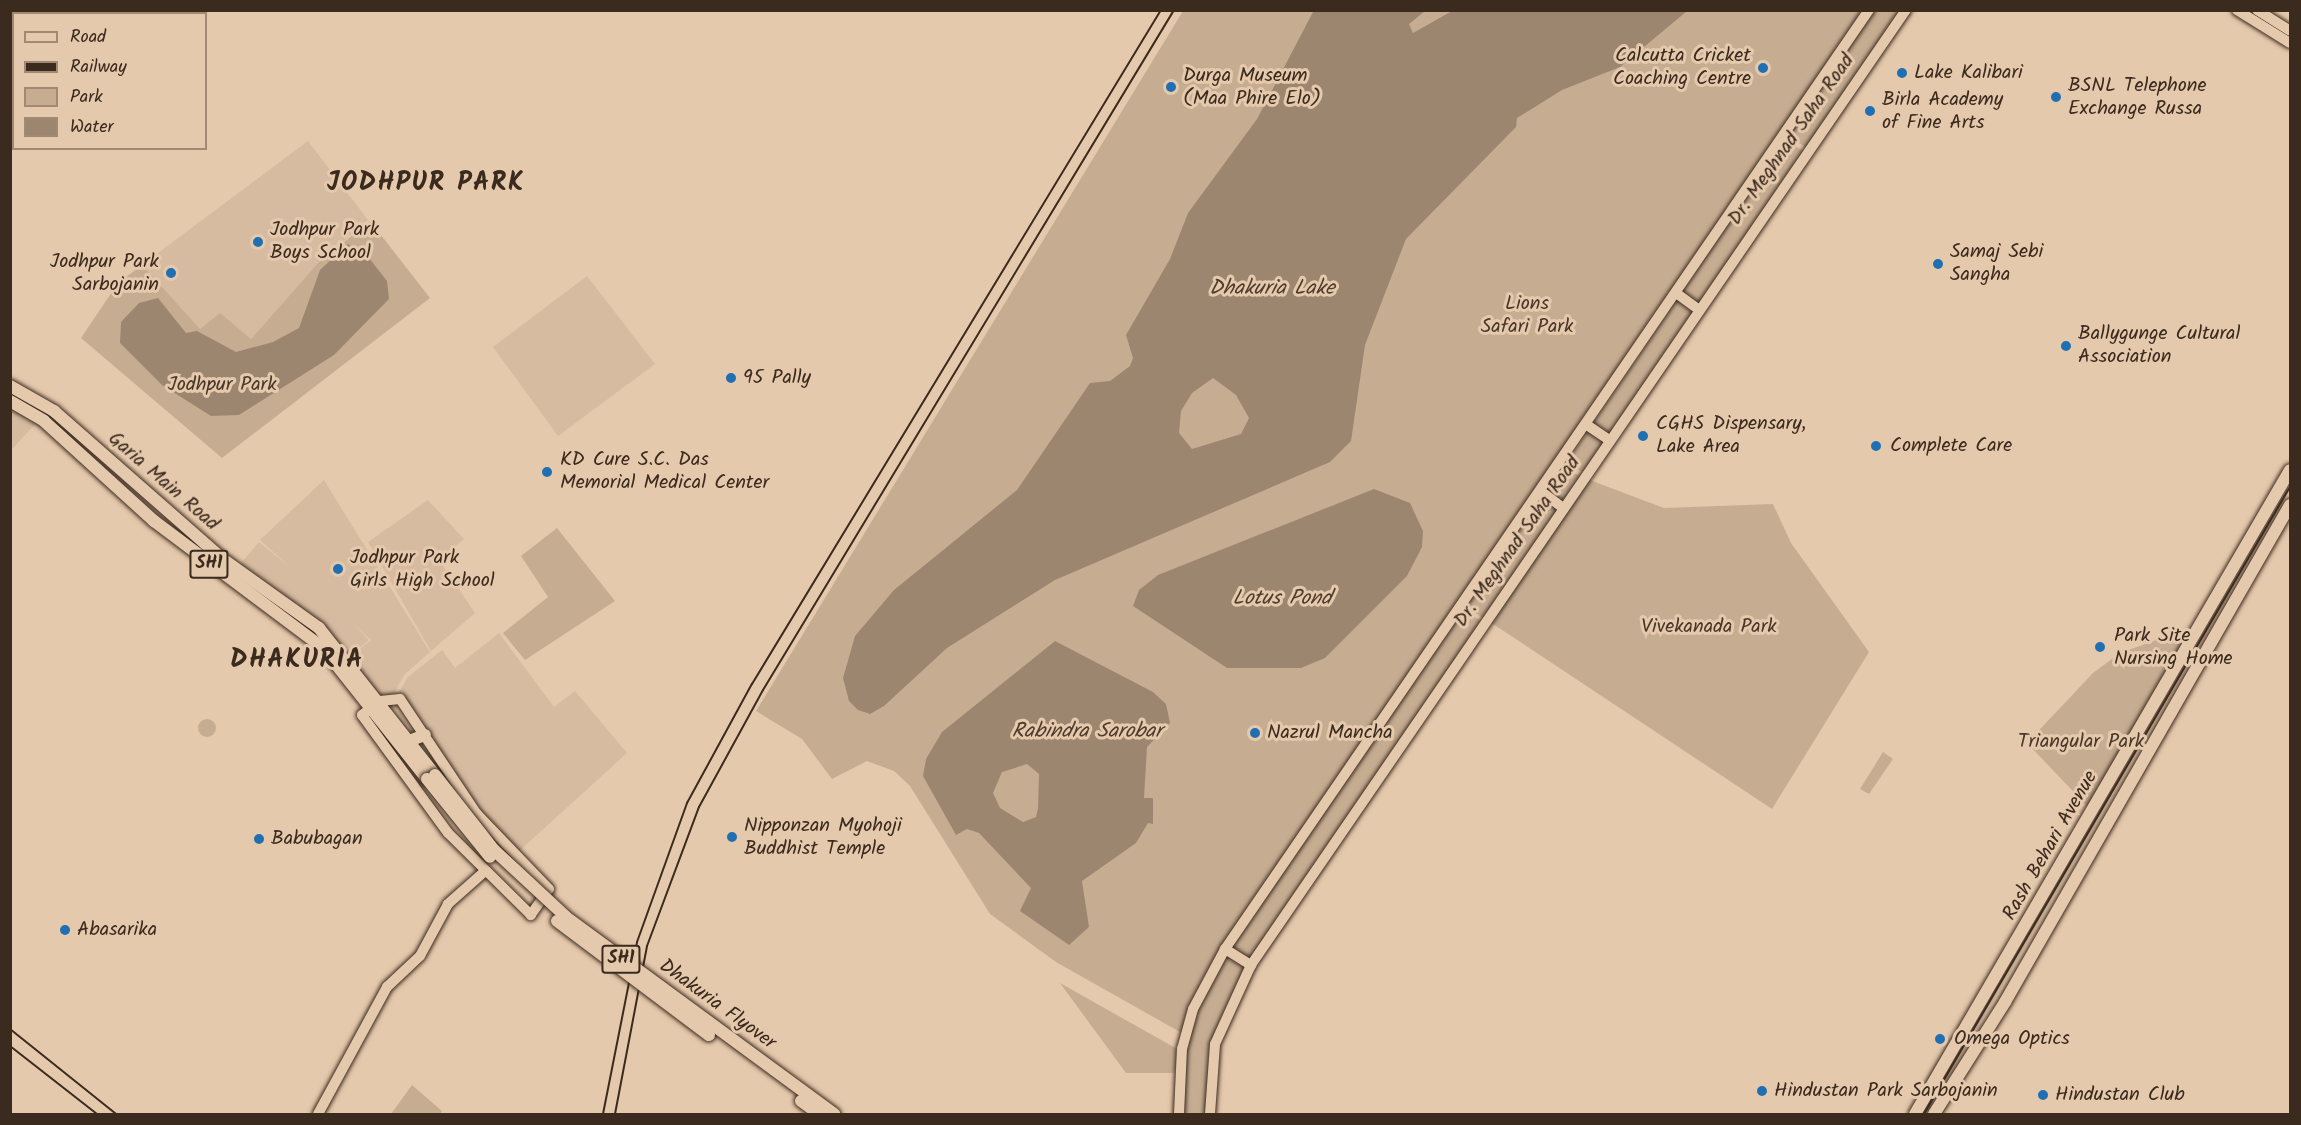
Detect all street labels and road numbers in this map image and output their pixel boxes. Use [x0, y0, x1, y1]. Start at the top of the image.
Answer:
street label: Dr. Meghnad Saha Road [1724, 50, 1860, 230]
street label: Garia Main Road [103, 427, 223, 537]
street label: Dr. Meghnad Saha Road [1450, 452, 1586, 632]
road number: SH1 [188, 549, 230, 579]
street label: Rash Behari Avenue [1998, 767, 2104, 925]
road number: SH1 [600, 944, 642, 974]
street label: Dhakuria Flyover [654, 955, 780, 1055]

